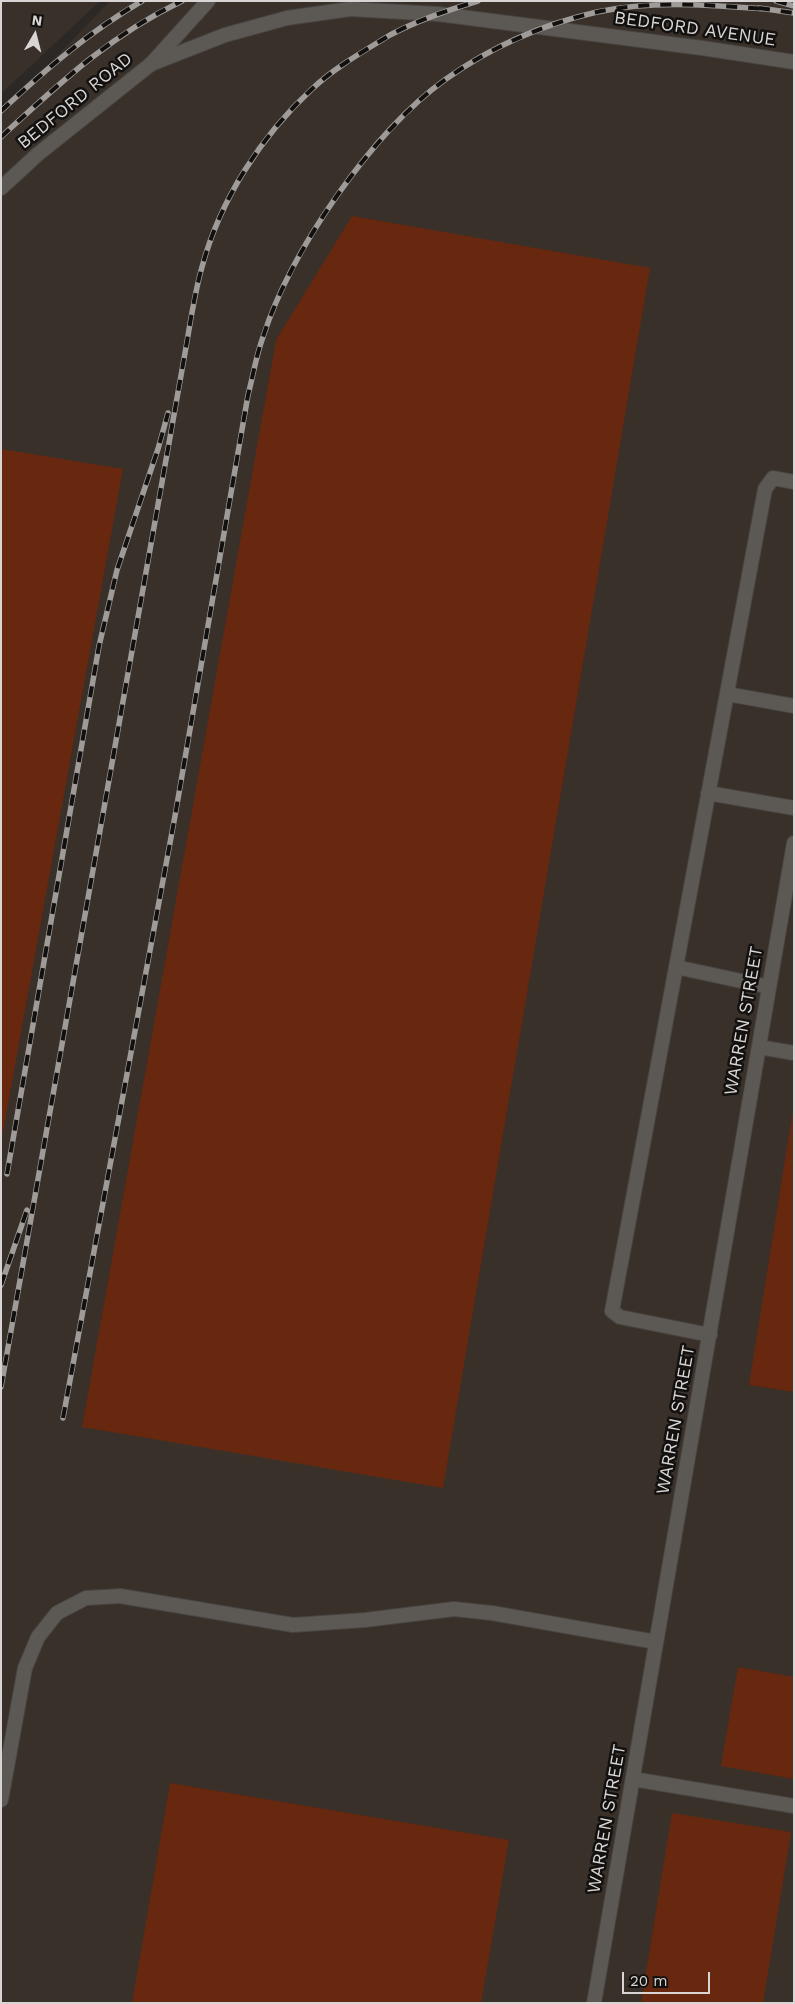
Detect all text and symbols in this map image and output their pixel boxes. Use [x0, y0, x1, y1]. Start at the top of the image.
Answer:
street label: BEDFORD AVENUE [613, 7, 777, 51]
north arrow [10, 10, 60, 60]
text: N [31, 12, 43, 29]
street label: BEDFORD ROAD [13, 48, 137, 154]
street label: WARREN STREET [720, 945, 768, 1097]
street label: WARREN STREET [652, 1344, 700, 1496]
street label: WARREN STREET [583, 1743, 631, 1895]
scale bar [625, 1962, 712, 1994]
text: 20 m [630, 1972, 668, 1990]

